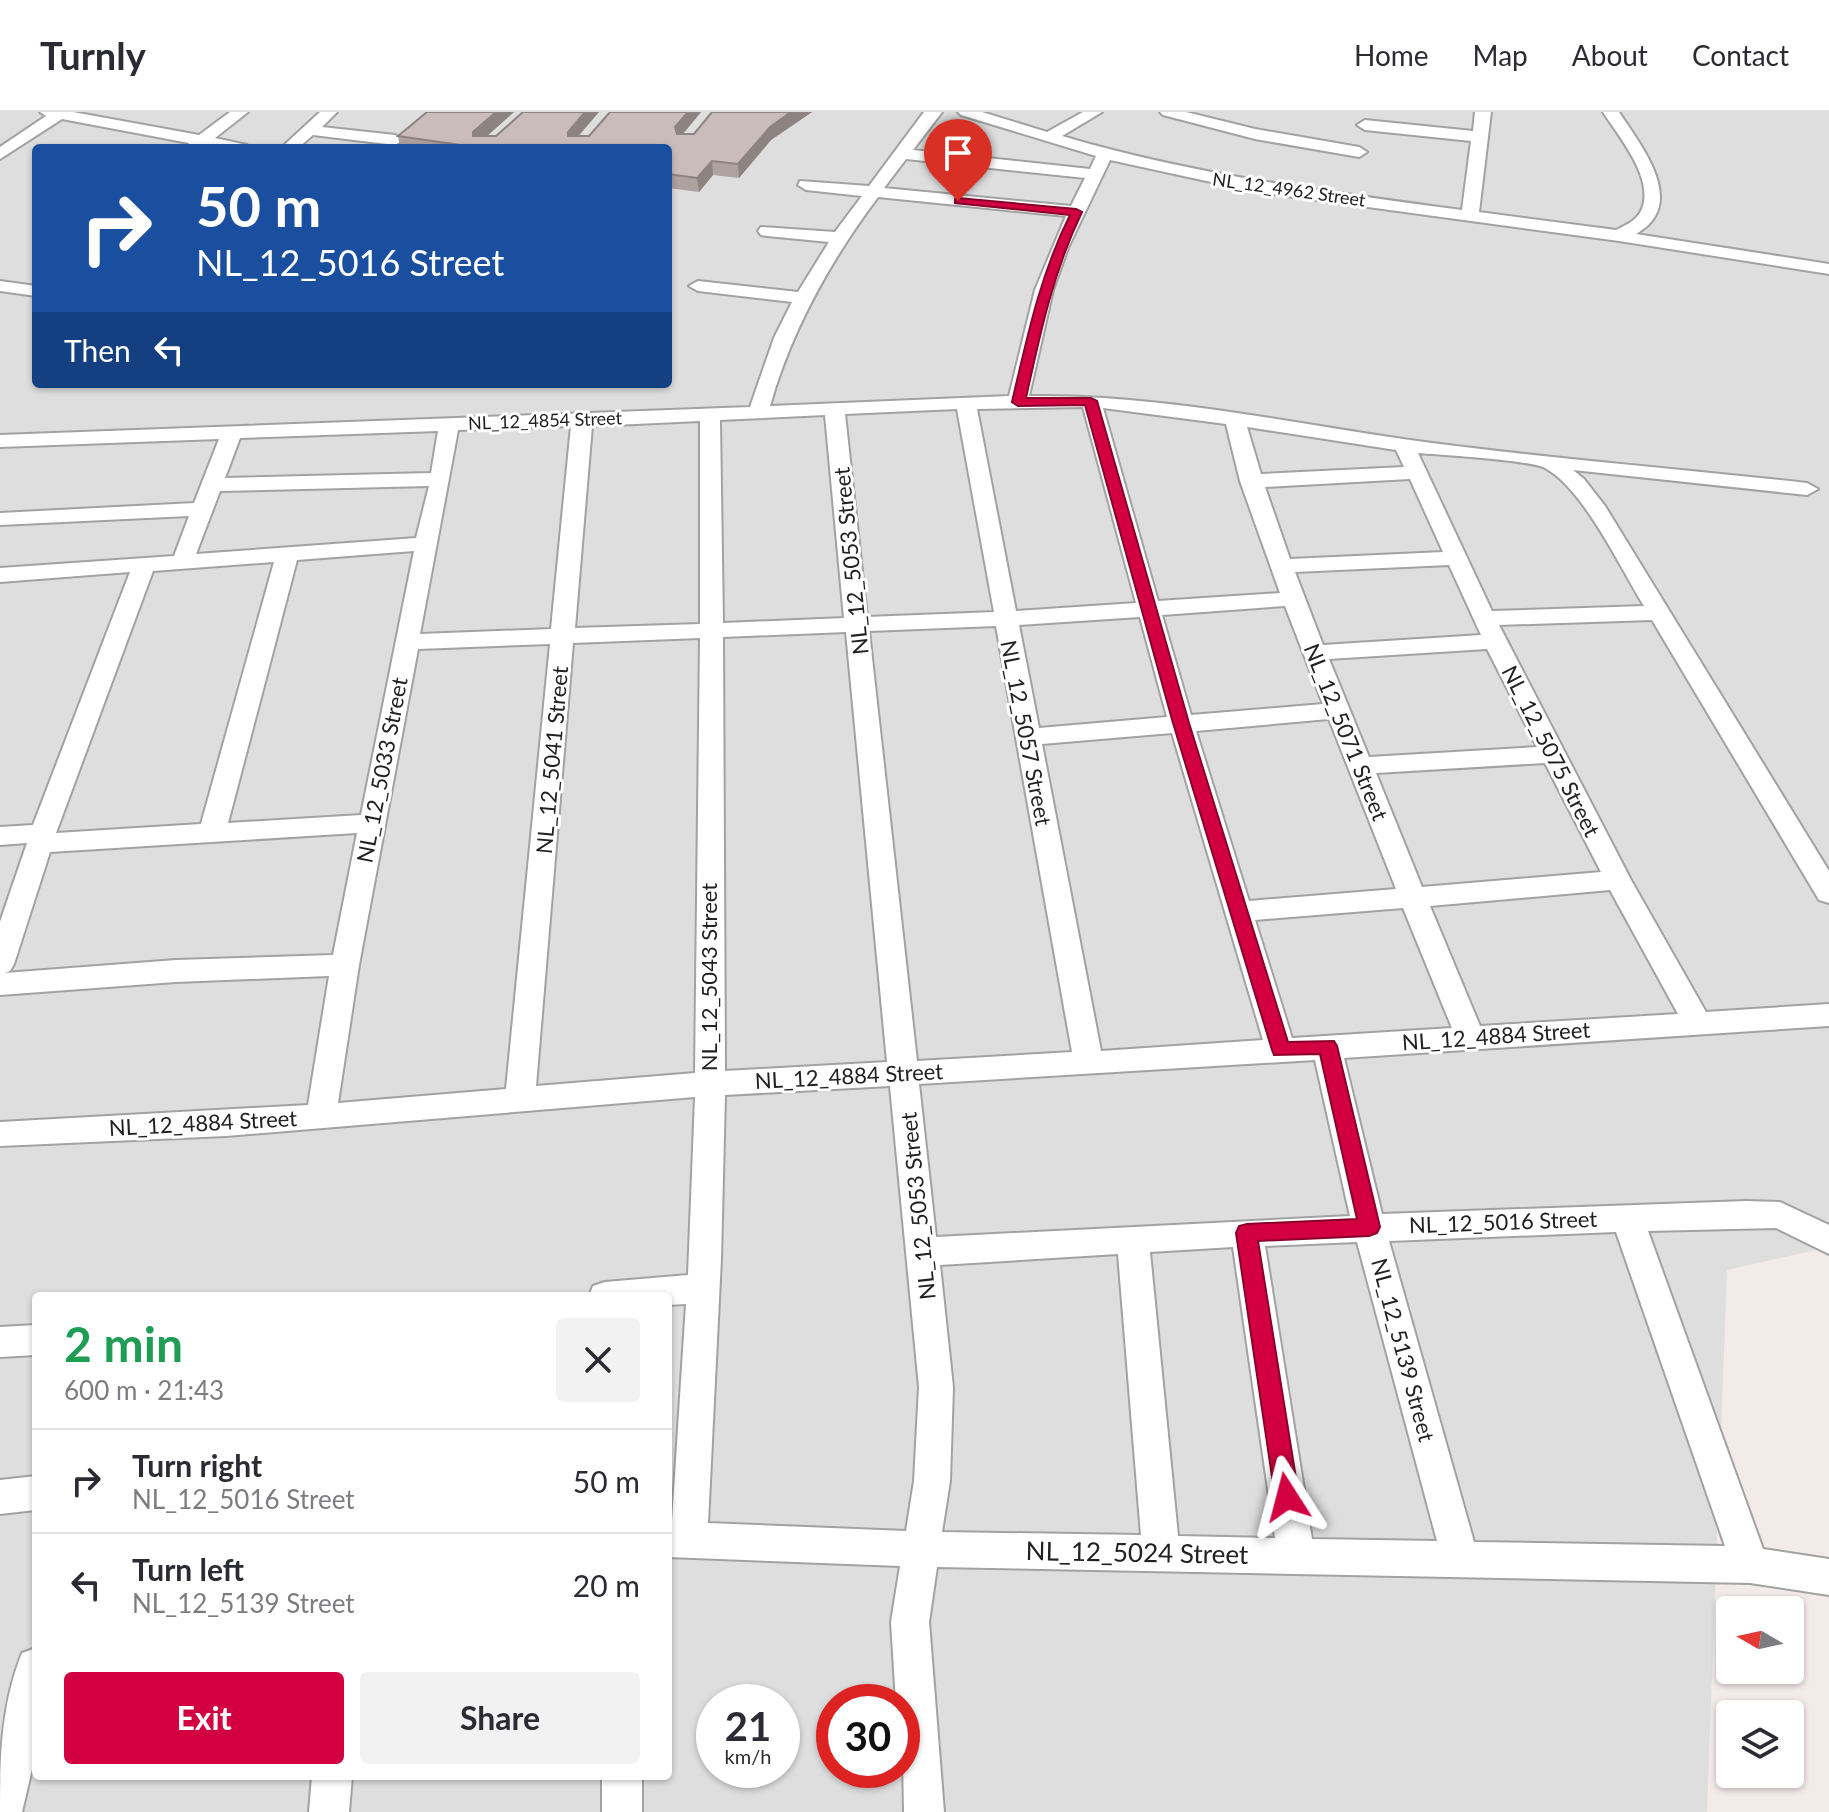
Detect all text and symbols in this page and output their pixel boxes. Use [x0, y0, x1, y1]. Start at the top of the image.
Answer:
text: Turnly [40, 32, 146, 78]
text: Home [1354, 38, 1429, 72]
text: Map [1473, 38, 1528, 72]
text: About [1572, 38, 1648, 72]
text: Contact [1692, 38, 1789, 72]
pin [924, 119, 992, 201]
icon: arrive [936, 131, 980, 175]
street label: NL_12_4962 Street [1211, 167, 1368, 211]
text: 50 m [196, 172, 321, 239]
icon: right [64, 176, 168, 280]
text: NL_12_5016 Street [196, 240, 504, 284]
icon: left [147, 328, 191, 372]
text: Then [64, 332, 131, 368]
street label: NL_12_4854 Street [468, 406, 623, 434]
street label: NL_12_5053 Street [827, 466, 874, 656]
street label: NL_12_5057 Street [995, 638, 1058, 828]
street label: NL_12_5071 Street [1299, 639, 1394, 824]
street label: NL_12_5075 Street [1497, 661, 1606, 841]
street label: NL_12_5041 Street [530, 665, 573, 855]
street label: NL_12_5033 Street [350, 675, 413, 865]
street label: NL_12_5043 Street [695, 883, 722, 1071]
street label: NL_12_4884 Street [1401, 1015, 1591, 1056]
street label: NL_12_4884 Street [754, 1057, 944, 1094]
street label: NL_12_4884 Street [108, 1104, 298, 1141]
street label: NL_12_5053 Street [894, 1111, 941, 1301]
street label: NL_12_5016 Street [1408, 1205, 1598, 1238]
street label: NL_12_5139 Street [1366, 1255, 1441, 1444]
text: 2 min [64, 1315, 183, 1372]
button: close [556, 1318, 640, 1402]
text: 600 m · 21:43 [64, 1374, 224, 1406]
text: Turn right [132, 1447, 262, 1483]
position arrow [1245, 1455, 1329, 1539]
icon: right [64, 1459, 108, 1503]
text: 50 m [573, 1463, 640, 1499]
text: NL_12_5016 Street [132, 1483, 355, 1515]
street label: NL_12_5024 Street [1025, 1534, 1249, 1570]
text: Turn left [132, 1551, 244, 1587]
icon: left [64, 1563, 108, 1607]
text: 20 m [573, 1567, 640, 1603]
text: NL_12_5139 Street [132, 1587, 355, 1619]
north arrow [1716, 1596, 1804, 1684]
map controls [1716, 1596, 1804, 1788]
button: Exit [64, 1672, 344, 1764]
button: Share [360, 1672, 640, 1764]
speed limit sign: 30 [816, 1684, 920, 1788]
button: layers [1716, 1700, 1804, 1788]
text: 21 [725, 1702, 771, 1750]
text: km/h [725, 1744, 771, 1768]

